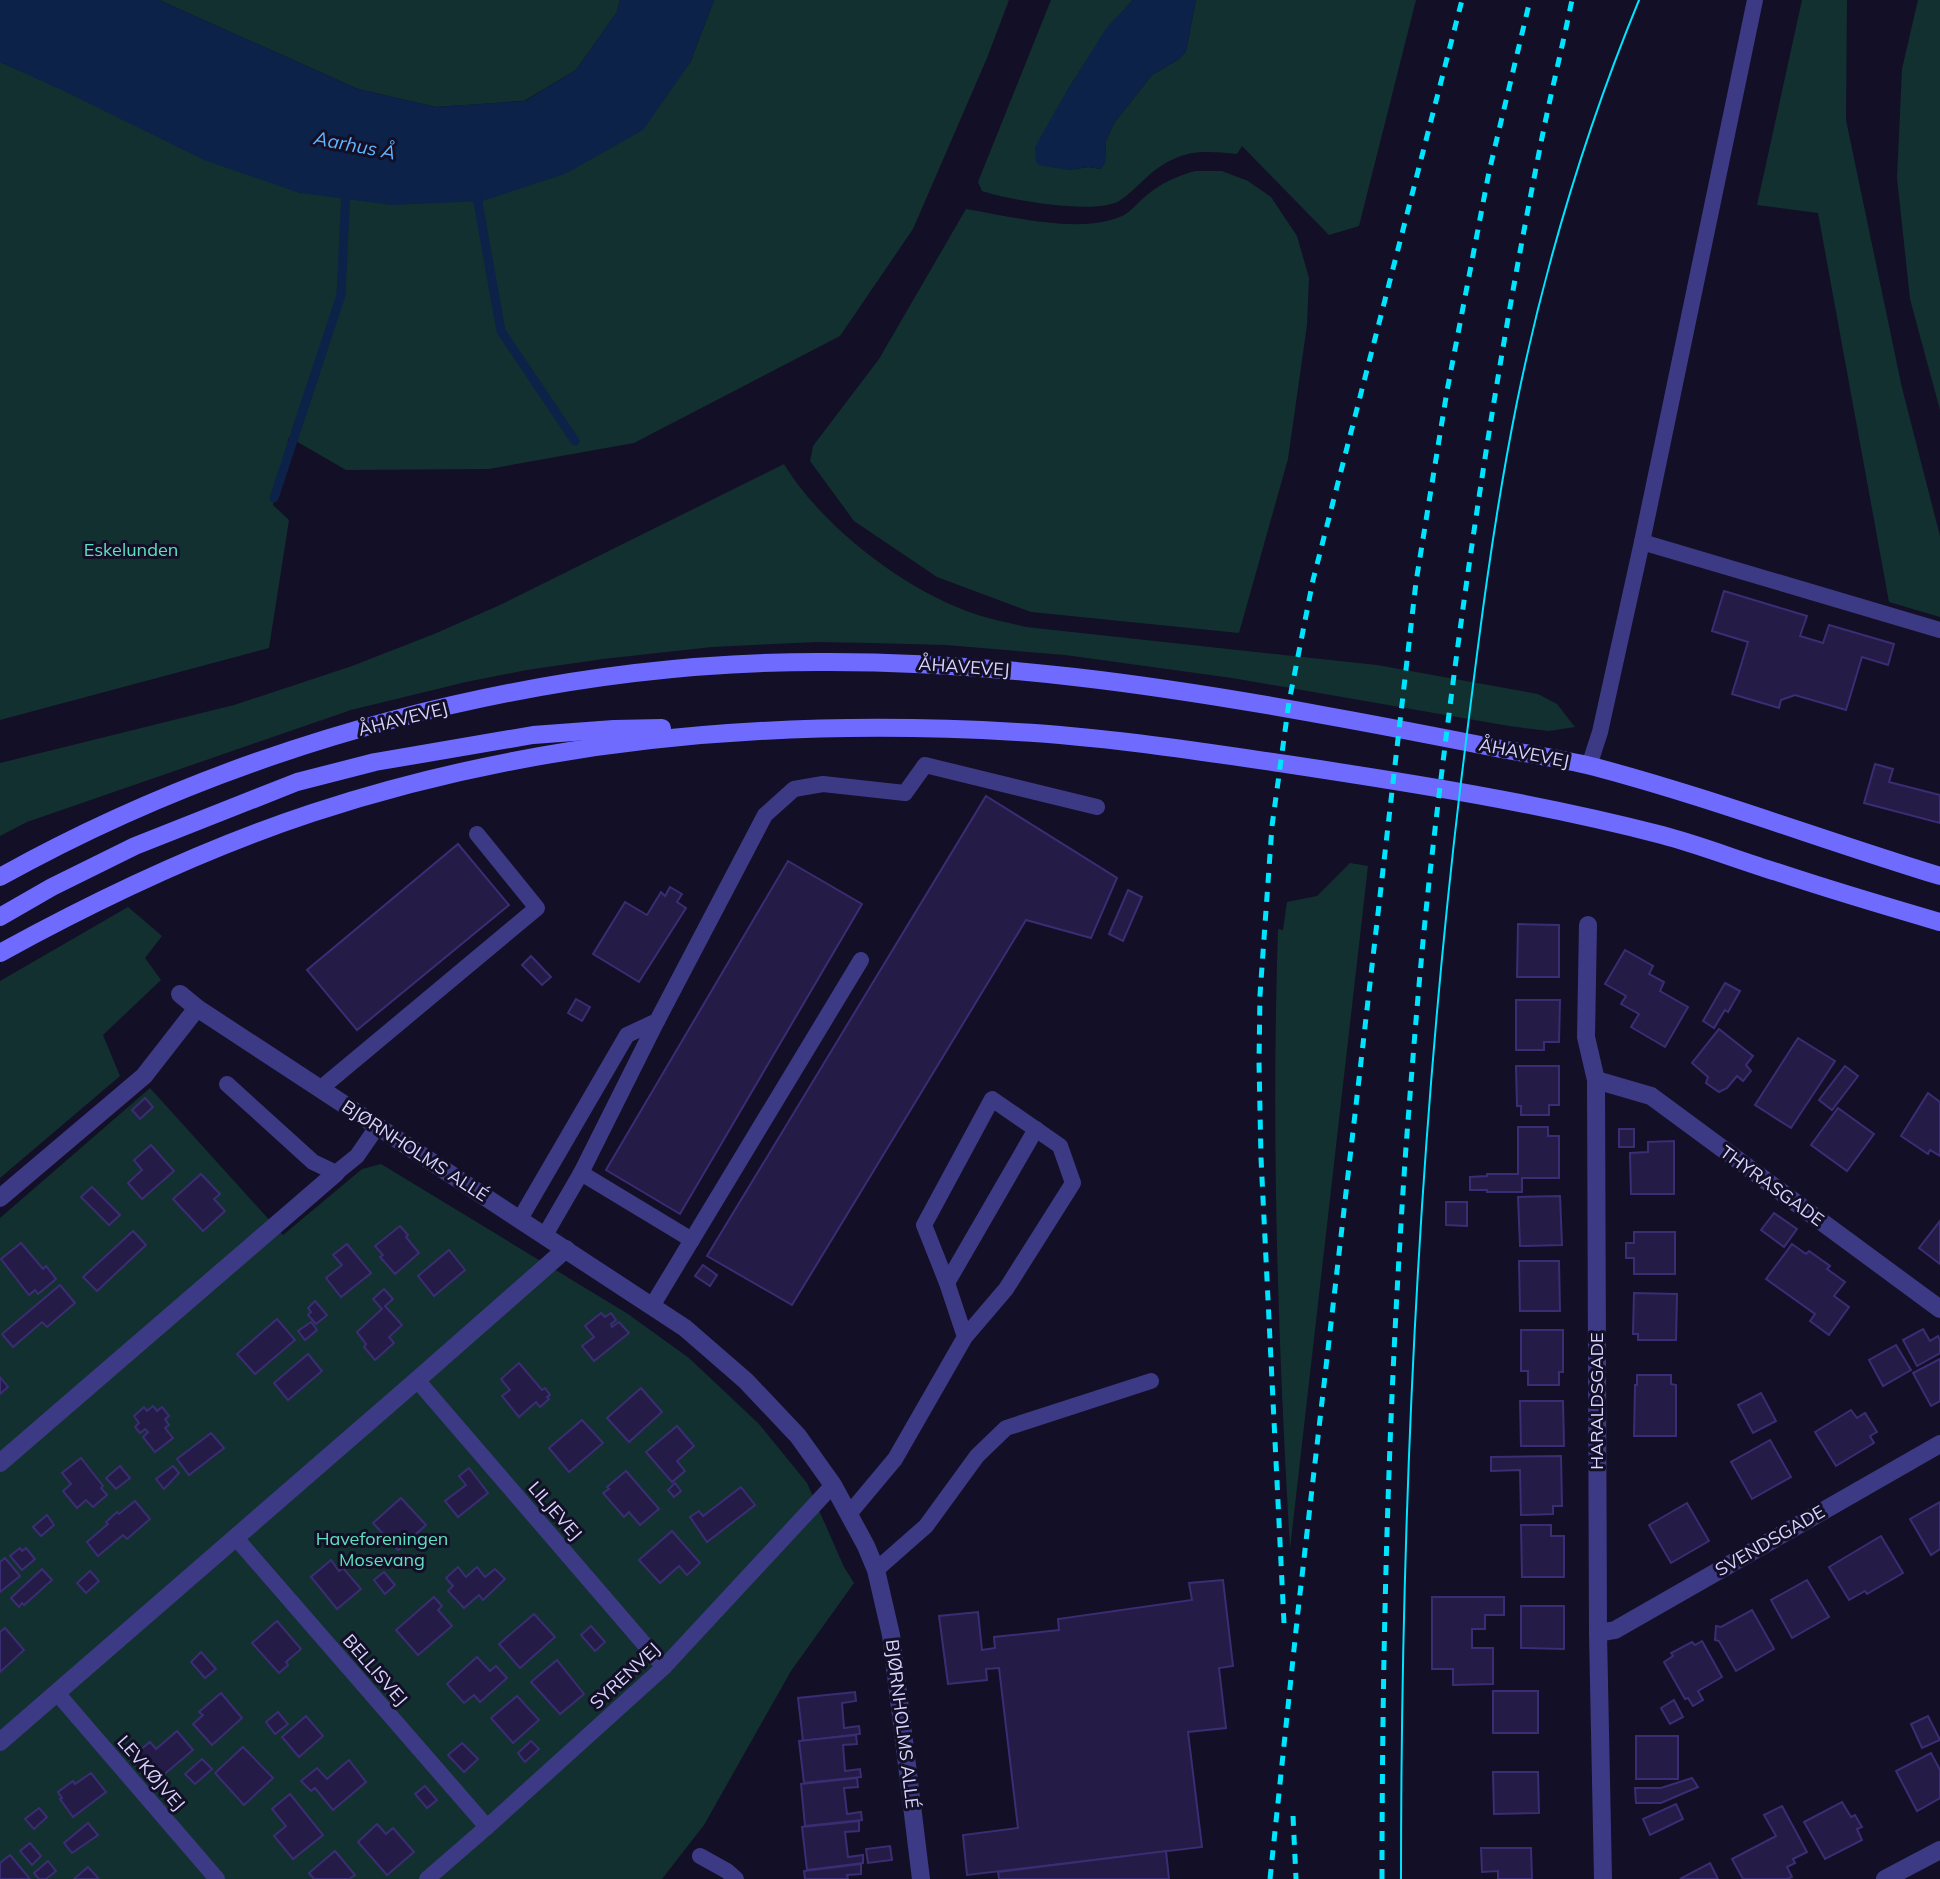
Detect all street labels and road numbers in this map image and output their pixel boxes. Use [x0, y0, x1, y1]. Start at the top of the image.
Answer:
street label: ÅHAVEVEJ [918, 652, 1010, 681]
street label: ÅHAVEVEJ [356, 696, 450, 741]
street label: ÅHAVEVEJ [1477, 732, 1571, 773]
street label: BJØRNHOLMS ALLÉ [338, 1095, 493, 1207]
street label: THYRASGADE [1716, 1140, 1829, 1231]
street label: HARALDSGADE [1585, 1332, 1608, 1470]
street label: LILJEVEJ [524, 1477, 587, 1545]
street label: SVENDSGADE [1711, 1500, 1829, 1581]
street label: BELLISVEJ [338, 1629, 413, 1710]
street label: SYRENVEJ [585, 1637, 665, 1714]
street label: BJØRNHOLMS ALLÉ [881, 1638, 924, 1810]
street label: LEVKØJVEJ [112, 1730, 190, 1815]

